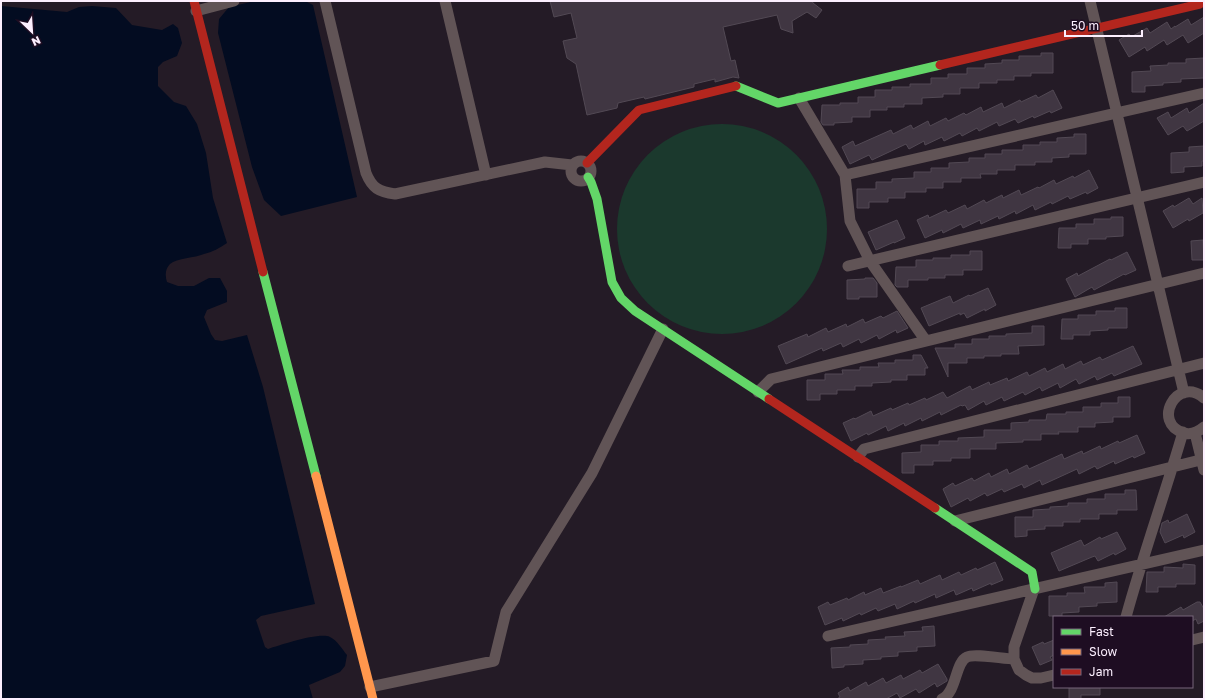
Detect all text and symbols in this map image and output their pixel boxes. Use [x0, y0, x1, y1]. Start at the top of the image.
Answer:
north arrow [12, 12, 52, 52]
scale bar [1065, 12, 1142, 38]
text: 50 m [1071, 18, 1099, 33]
text: N [30, 34, 43, 49]
legend [1053, 616, 1193, 688]
text: Fast [1089, 624, 1114, 639]
text: Slow [1089, 644, 1117, 659]
text: Jam [1089, 664, 1113, 679]

